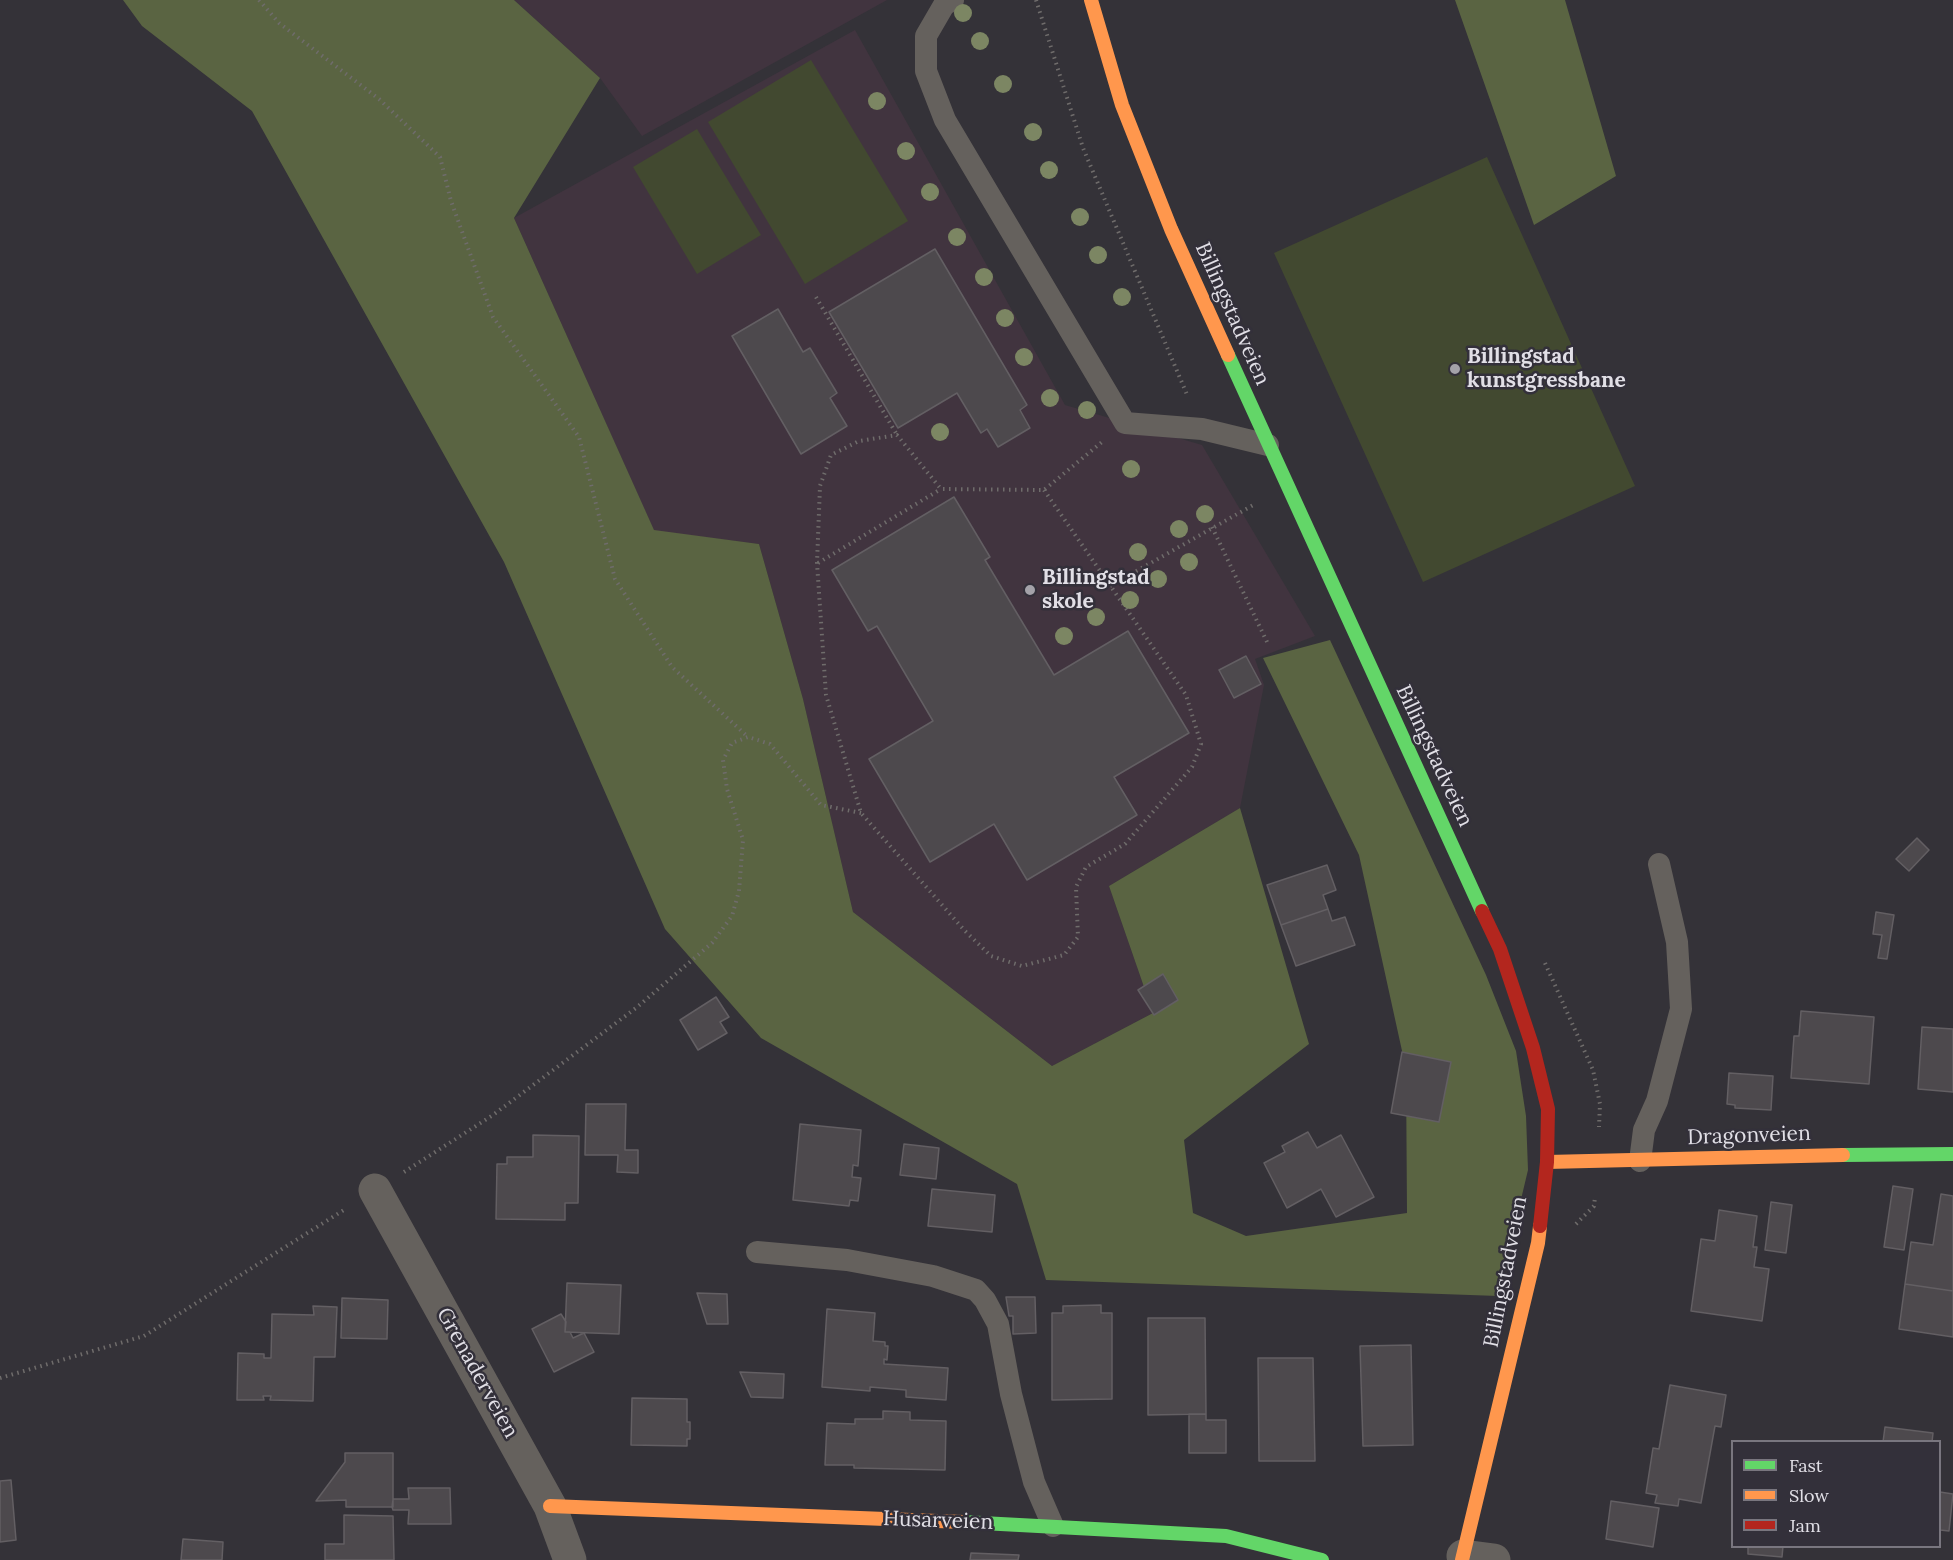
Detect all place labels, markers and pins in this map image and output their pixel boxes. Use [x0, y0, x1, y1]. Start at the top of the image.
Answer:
place label: Billingstad kunstgressbane [1467, 344, 1626, 394]
marker: Billingstad kunstgressbane [1448, 362, 1462, 376]
place label: Billingstad skole [1042, 565, 1150, 615]
marker: Billingstad skole [1023, 583, 1037, 597]

